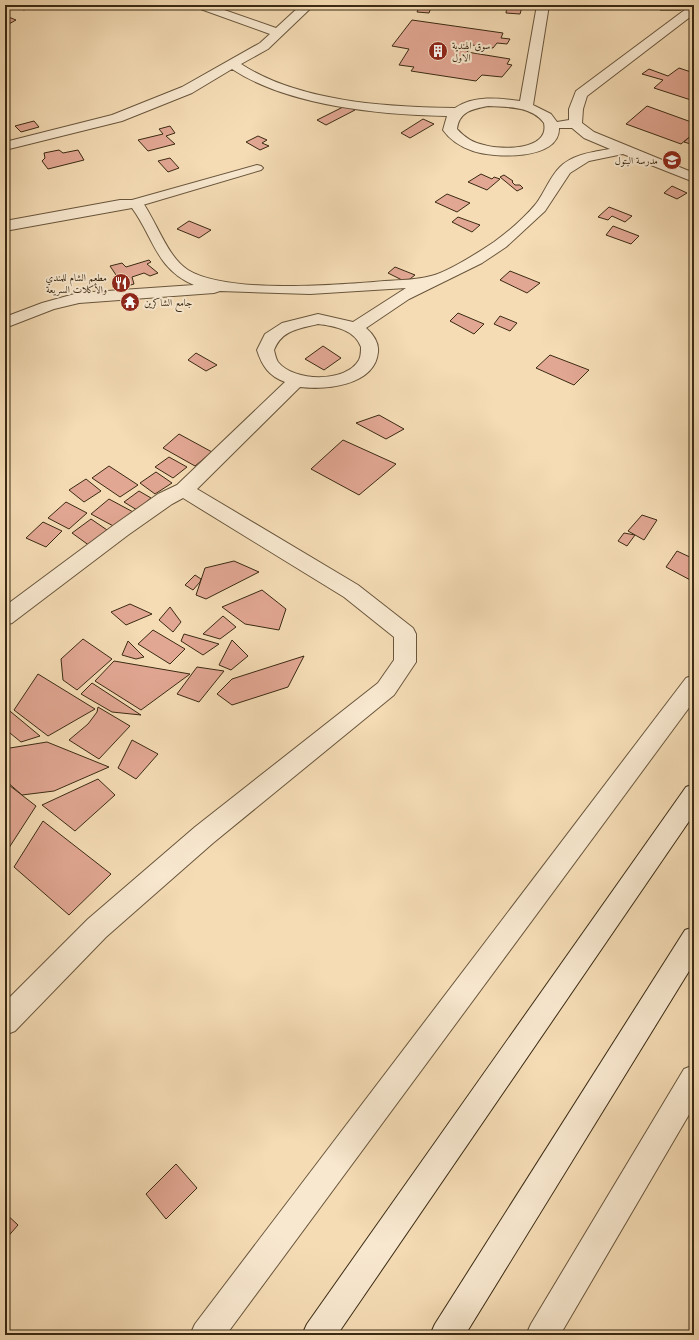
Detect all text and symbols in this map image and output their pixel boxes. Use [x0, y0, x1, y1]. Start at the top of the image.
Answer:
building icon: سوق الهندية الاول [427, 40, 449, 62]
place label: سوق الهندية الاول [452, 41, 491, 64]
school or university icon: مدرسة البتول [661, 149, 683, 171]
place label: مدرسة البتول [615, 156, 658, 167]
restaurant icon: مطعم الشام للمندي والأكلات السريعة [110, 272, 132, 294]
place label: مطعم الشام للمندي والأكلات السريعة [46, 273, 107, 296]
temple icon: جامع الشاكرين [119, 291, 141, 313]
place label: جامع الشاكرين [144, 297, 192, 312]

